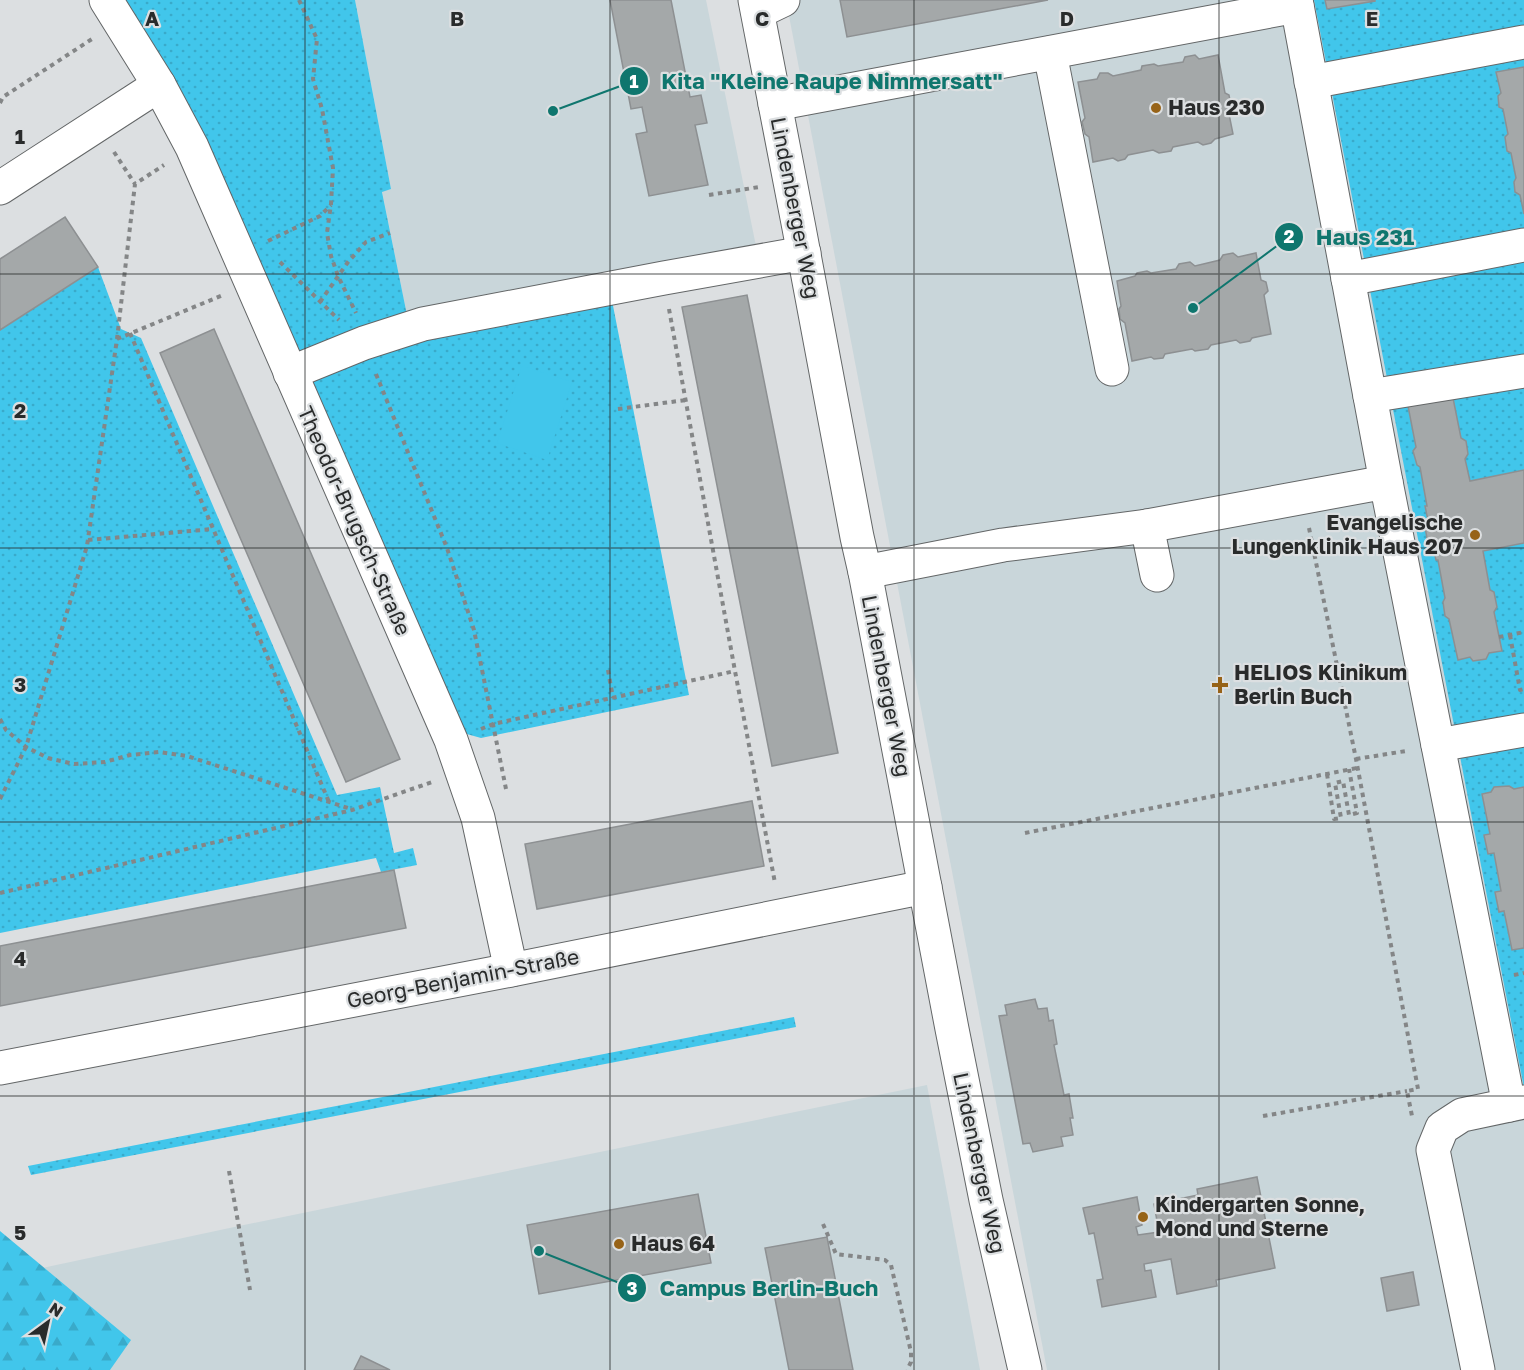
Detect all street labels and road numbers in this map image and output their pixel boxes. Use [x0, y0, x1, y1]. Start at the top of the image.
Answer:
street label: Lindenberger Weg [766, 115, 826, 301]
street label: Theodor-Brugsch-Straße [293, 402, 417, 639]
street label: Lindenberger Weg [857, 593, 917, 779]
street label: Georg-Benjamin-Straße [345, 943, 581, 1013]
street label: Lindenberger Weg [948, 1070, 1012, 1256]

